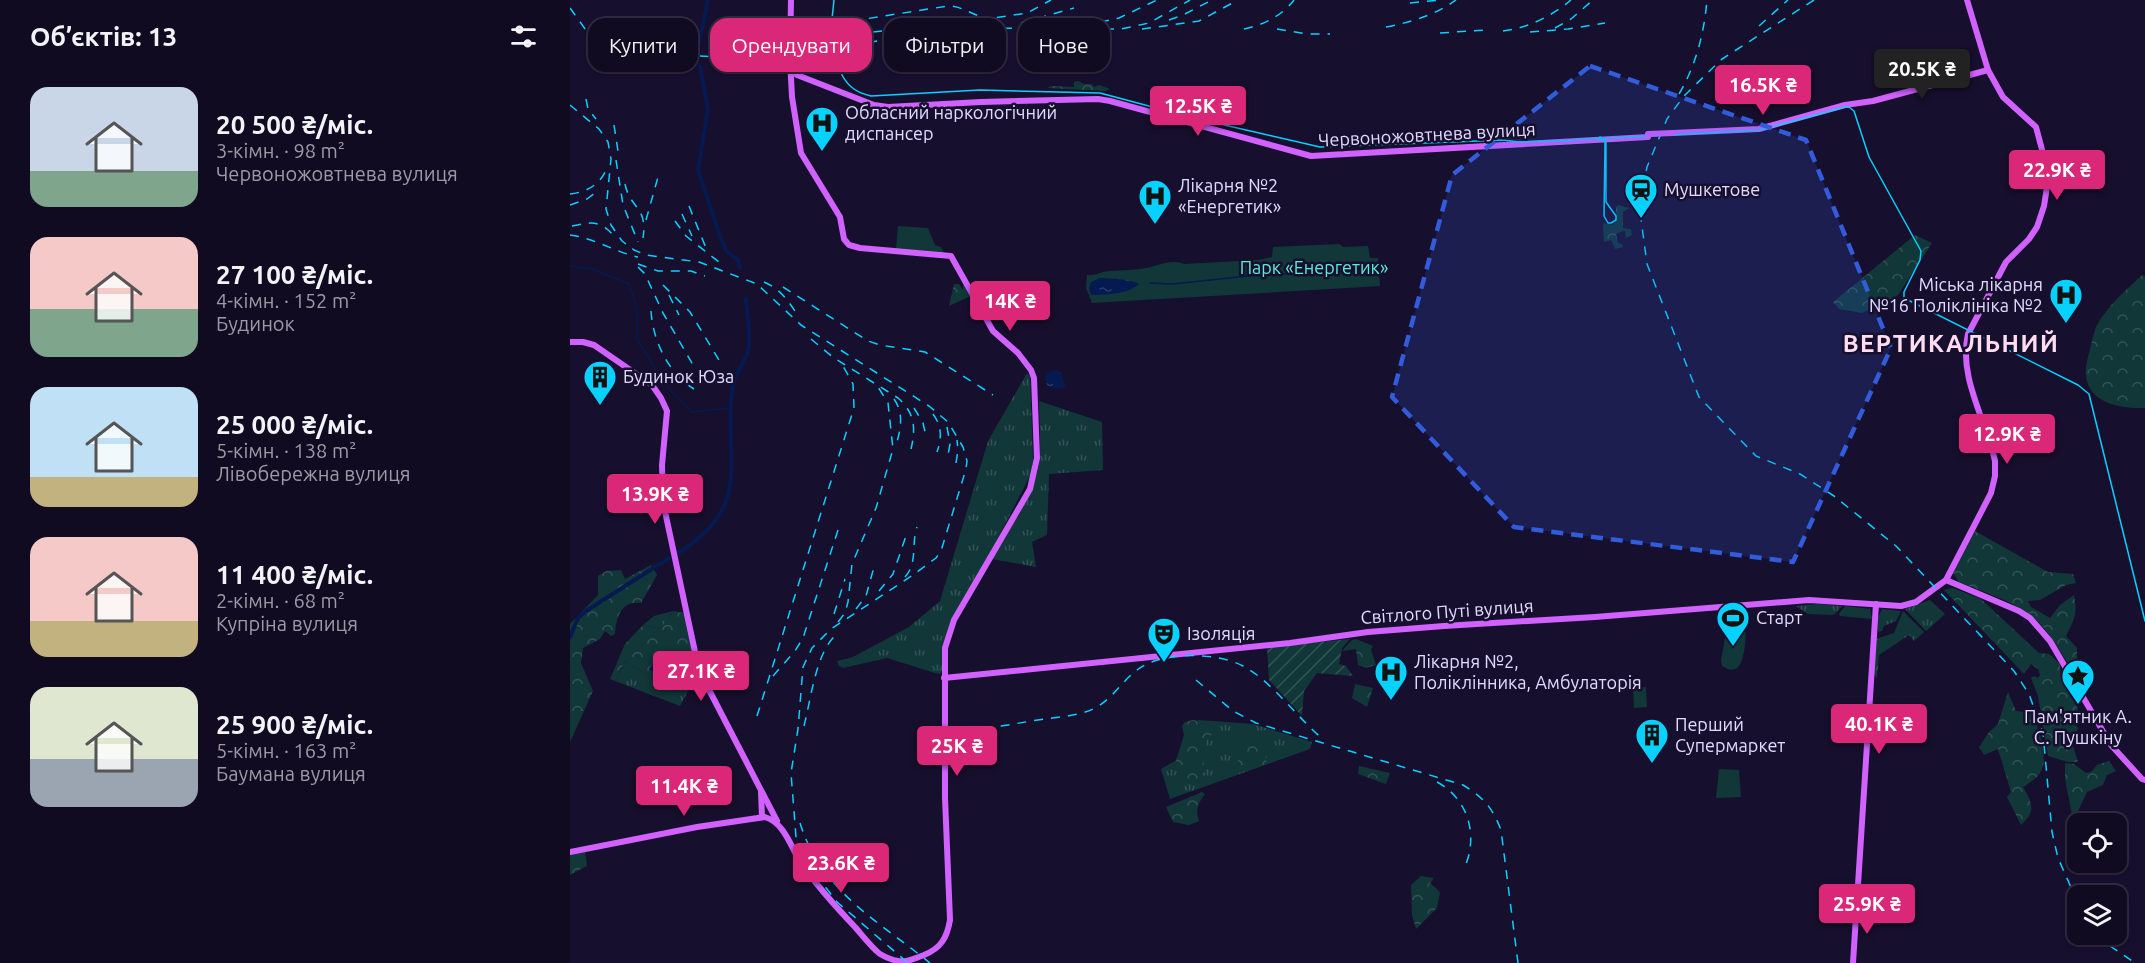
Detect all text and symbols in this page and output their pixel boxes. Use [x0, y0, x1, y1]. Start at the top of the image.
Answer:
chip: Купити [588, 18, 698, 72]
chip: Орендувати [710, 18, 872, 72]
chip: Фільтри [884, 18, 1006, 72]
chip: Нове [1018, 18, 1110, 72]
icon: filters [507, 20, 540, 53]
text: Об’єктів: 13 [30, 22, 177, 51]
pin: 20.5K ₴ [1867, 49, 1977, 100]
text: 20.5K ₴ [1888, 57, 1956, 80]
pin: 16.5K ₴ [1708, 65, 1818, 116]
text: 16.5K ₴ [1729, 73, 1797, 96]
pin: 12.5K ₴ [1143, 86, 1253, 137]
text: 12.5K ₴ [1164, 94, 1232, 117]
place label: Обласний наркологічний диспансер [845, 102, 1057, 143]
hospital icon: Обласний наркологічний диспансер [804, 105, 840, 152]
text: 20 500 ₴/міс. [216, 110, 373, 139]
icon: home [78, 111, 150, 183]
street label: Червоножовтнева вулиця [1318, 118, 1536, 150]
text: 3-кімн. · 98 m² [216, 139, 345, 162]
pin: 22.9K ₴ [2002, 150, 2112, 201]
text: 22.9K ₴ [2023, 158, 2091, 181]
text: Червоножовтнева вулиця [216, 162, 458, 185]
station icon: Мушкетове [1623, 172, 1659, 219]
place label: Лікарня №2 «Енергетик» [1178, 175, 1281, 216]
hospital icon: Лікарня №2 «Енергетик» [1137, 178, 1173, 225]
place label: Мушкетове [1664, 179, 1760, 199]
park label: Парк «Енергетик» [1240, 257, 1388, 277]
text: 27 100 ₴/міс. [216, 260, 373, 289]
icon: home [78, 261, 150, 333]
place label: Міська лікарня №16 Поліклініка №2 [1869, 274, 2043, 315]
hospital icon: Міська лікарня №16 Поліклініка №2 [2048, 277, 2084, 324]
pin: 14K ₴ [968, 281, 1052, 332]
text: 4-кімн. · 152 m² [216, 289, 356, 312]
text: 14K ₴ [984, 289, 1036, 312]
text: Будинок [216, 312, 295, 335]
district label: ВЕРТИКАЛЬНИЙ [1843, 330, 2059, 357]
building icon: Будинок Юза [582, 359, 618, 406]
place label: Будинок Юза [623, 366, 734, 386]
text: 25 000 ₴/міс. [216, 410, 373, 439]
icon: home [78, 411, 150, 483]
pin: 12.9K ₴ [1952, 414, 2062, 465]
text: 12.9K ₴ [1973, 422, 2041, 445]
text: 5-кімн. · 138 m² [216, 439, 356, 462]
text: Лівобережна вулиця [216, 462, 411, 485]
pin: 13.9K ₴ [600, 474, 710, 525]
text: 13.9K ₴ [621, 482, 689, 505]
text: 11 400 ₴/міс. [216, 560, 373, 589]
icon: home [78, 561, 150, 633]
text: 2-кімн. · 68 m² [216, 589, 345, 612]
street label: Світлого Путі вулиця [1360, 595, 1534, 627]
sports icon: Старт [1715, 600, 1751, 647]
place label: Старт [1756, 607, 1802, 627]
text: Купріна вулиця [216, 612, 358, 635]
theatre icon: Ізоляція [1146, 616, 1182, 663]
place label: Ізоляція [1187, 623, 1256, 643]
pin: 27.1K ₴ [646, 651, 756, 702]
place label: Лікарня №2, Поліклінника, Амбулаторія [1414, 651, 1642, 692]
hospital icon: Лікарня №2, Поліклінника, Амбулаторія [1373, 654, 1409, 701]
place icon: Пам'ятник А. С. Пушкіну [2060, 658, 2096, 705]
text: 27.1K ₴ [667, 659, 735, 682]
pin: 40.1K ₴ [1824, 704, 1934, 755]
place label: Пам'ятник А. С. Пушкіну [2024, 706, 2132, 747]
text: 25 900 ₴/міс. [216, 710, 373, 739]
icon: home [78, 711, 150, 783]
text: 40.1K ₴ [1845, 712, 1913, 735]
place label: Перший Супермаркет [1675, 714, 1785, 755]
building icon: Перший Супермаркет [1634, 717, 1670, 764]
pin: 25K ₴ [915, 726, 999, 777]
text: 25K ₴ [931, 734, 983, 757]
text: 5-кімн. · 163 m² [216, 739, 356, 762]
text: Баумана вулиця [216, 762, 366, 785]
pin: 11.4K ₴ [629, 766, 739, 817]
text: 11.4K ₴ [650, 774, 718, 797]
map controls [2067, 813, 2127, 945]
button: locate [2067, 813, 2127, 873]
pin: 23.6K ₴ [786, 843, 896, 894]
text: 23.6K ₴ [807, 851, 875, 874]
pin: 25.9K ₴ [1812, 884, 1922, 935]
button: layers [2067, 885, 2127, 945]
text: 25.9K ₴ [1833, 892, 1901, 915]

